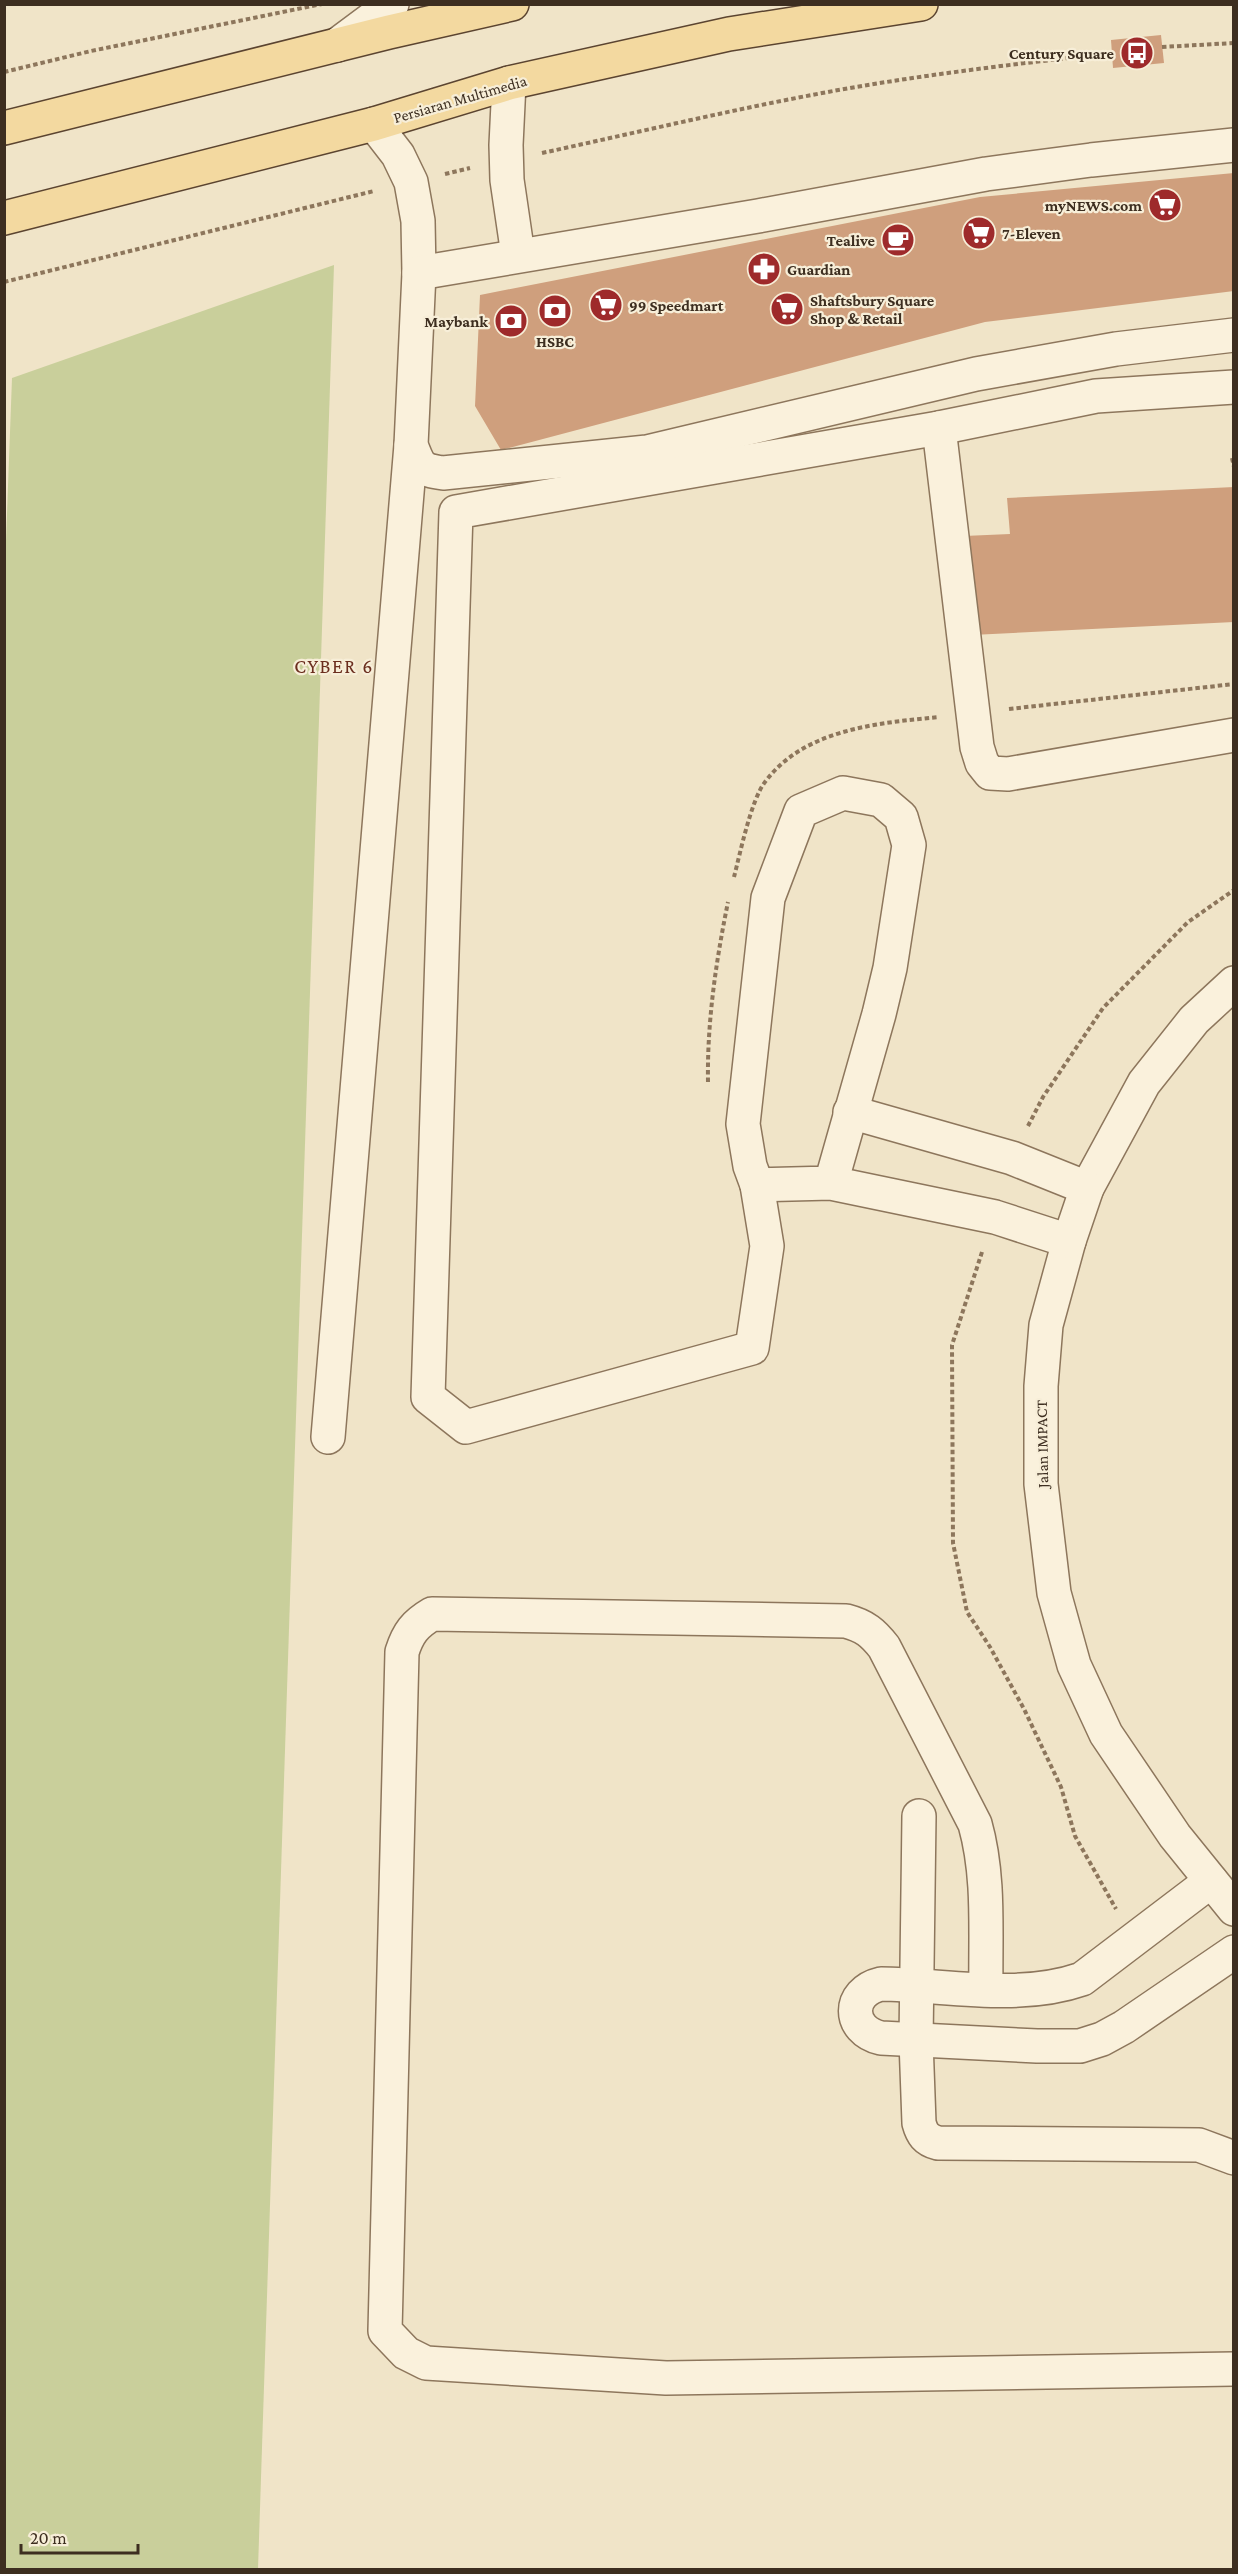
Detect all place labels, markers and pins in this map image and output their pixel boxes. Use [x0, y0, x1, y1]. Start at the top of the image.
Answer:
bus stop icon: Century Square [1119, 35, 1155, 71]
place label: Century Square [1009, 45, 1115, 62]
supermarket icon: myNEWS.com [1147, 187, 1183, 223]
place label: myNEWS.com [1045, 197, 1142, 214]
supermarket icon: 7-Eleven [961, 215, 997, 251]
cafe icon: Tealive [880, 222, 916, 258]
place label: 7-Eleven [1002, 225, 1061, 242]
place label: Tealive [827, 232, 876, 249]
pharmacy icon: Guardian [746, 251, 782, 287]
place label: Guardian [787, 261, 851, 278]
supermarket icon: 99 Speedmart [588, 287, 624, 323]
supermarket icon: Shaftsbury Square Shop & Retail [769, 291, 805, 327]
place label: Shaftsbury Square Shop & Retail [810, 292, 935, 327]
bank icon: HSBC [537, 293, 573, 329]
place label: 99 Speedmart [629, 297, 724, 314]
bank icon: Maybank [493, 303, 529, 339]
place label: Maybank [424, 313, 488, 330]
place label: HSBC [536, 333, 574, 350]

